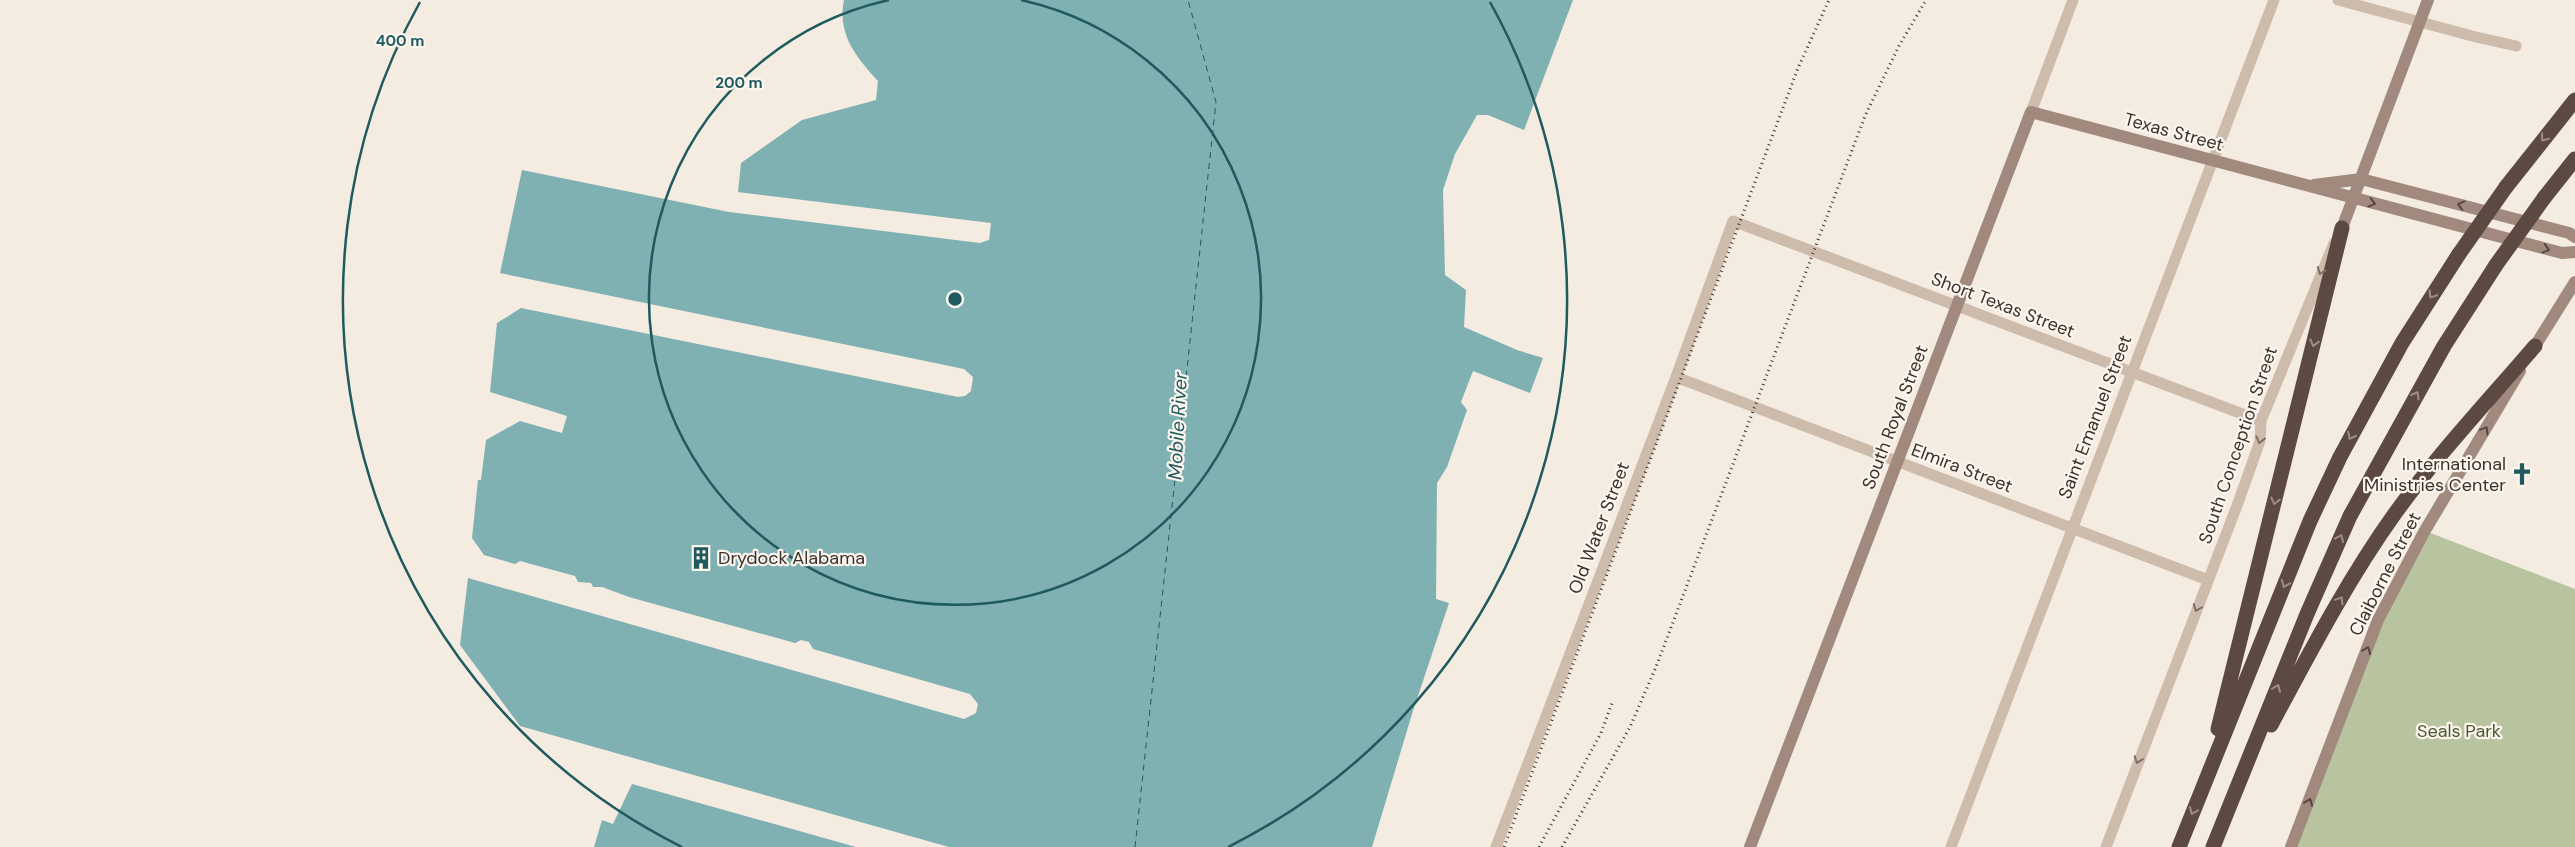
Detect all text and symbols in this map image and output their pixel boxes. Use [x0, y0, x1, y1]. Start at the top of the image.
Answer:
text: 400 m [376, 31, 424, 51]
text: 200 m [715, 73, 763, 93]
street label: Texas Street [2122, 107, 2226, 157]
one-way arrow [2542, 132, 2550, 141]
one-way arrow [2368, 197, 2376, 208]
one-way arrow [2457, 200, 2466, 211]
one-way arrow [2541, 243, 2550, 254]
street label: Short Texas Street [1928, 267, 2078, 343]
one-way arrow [2316, 267, 2326, 275]
centre of rings [946, 290, 964, 308]
one-way arrow [2428, 290, 2438, 299]
street label: Saint Emanuel Street [2053, 332, 2137, 502]
one-way arrow [2310, 339, 2320, 347]
street label: South Royal Street [1856, 341, 1934, 493]
street label: South Conception Street [2193, 343, 2283, 547]
water label: Mobile River [1162, 371, 1193, 481]
one-way arrow [2410, 391, 2420, 400]
one-way arrow [2478, 427, 2488, 436]
one-way arrow [2347, 431, 2357, 440]
one-way arrow [2255, 435, 2265, 443]
street label: Elmira Street [1908, 438, 2016, 498]
place label: International Ministries Center [2364, 452, 2506, 497]
street label: Old Water Street [1563, 459, 1635, 597]
church icon: International Ministries Center [2509, 461, 2535, 487]
one-way arrow [2270, 496, 2280, 504]
street label: Claiborne Street [2343, 508, 2427, 640]
one-way arrow [2334, 534, 2345, 543]
building icon: Drydock Alabama [688, 545, 714, 571]
place label: Drydock Alabama [718, 546, 865, 570]
one-way arrow [2280, 579, 2291, 588]
one-way arrow [2333, 596, 2343, 605]
one-way arrow [2193, 603, 2203, 612]
one-way arrow [2360, 646, 2371, 655]
one-way arrow [2271, 684, 2281, 693]
park label: Seals Park [2417, 719, 2501, 743]
one-way arrow [2134, 755, 2144, 763]
one-way arrow [2302, 798, 2313, 807]
one-way arrow [2189, 806, 2199, 814]

